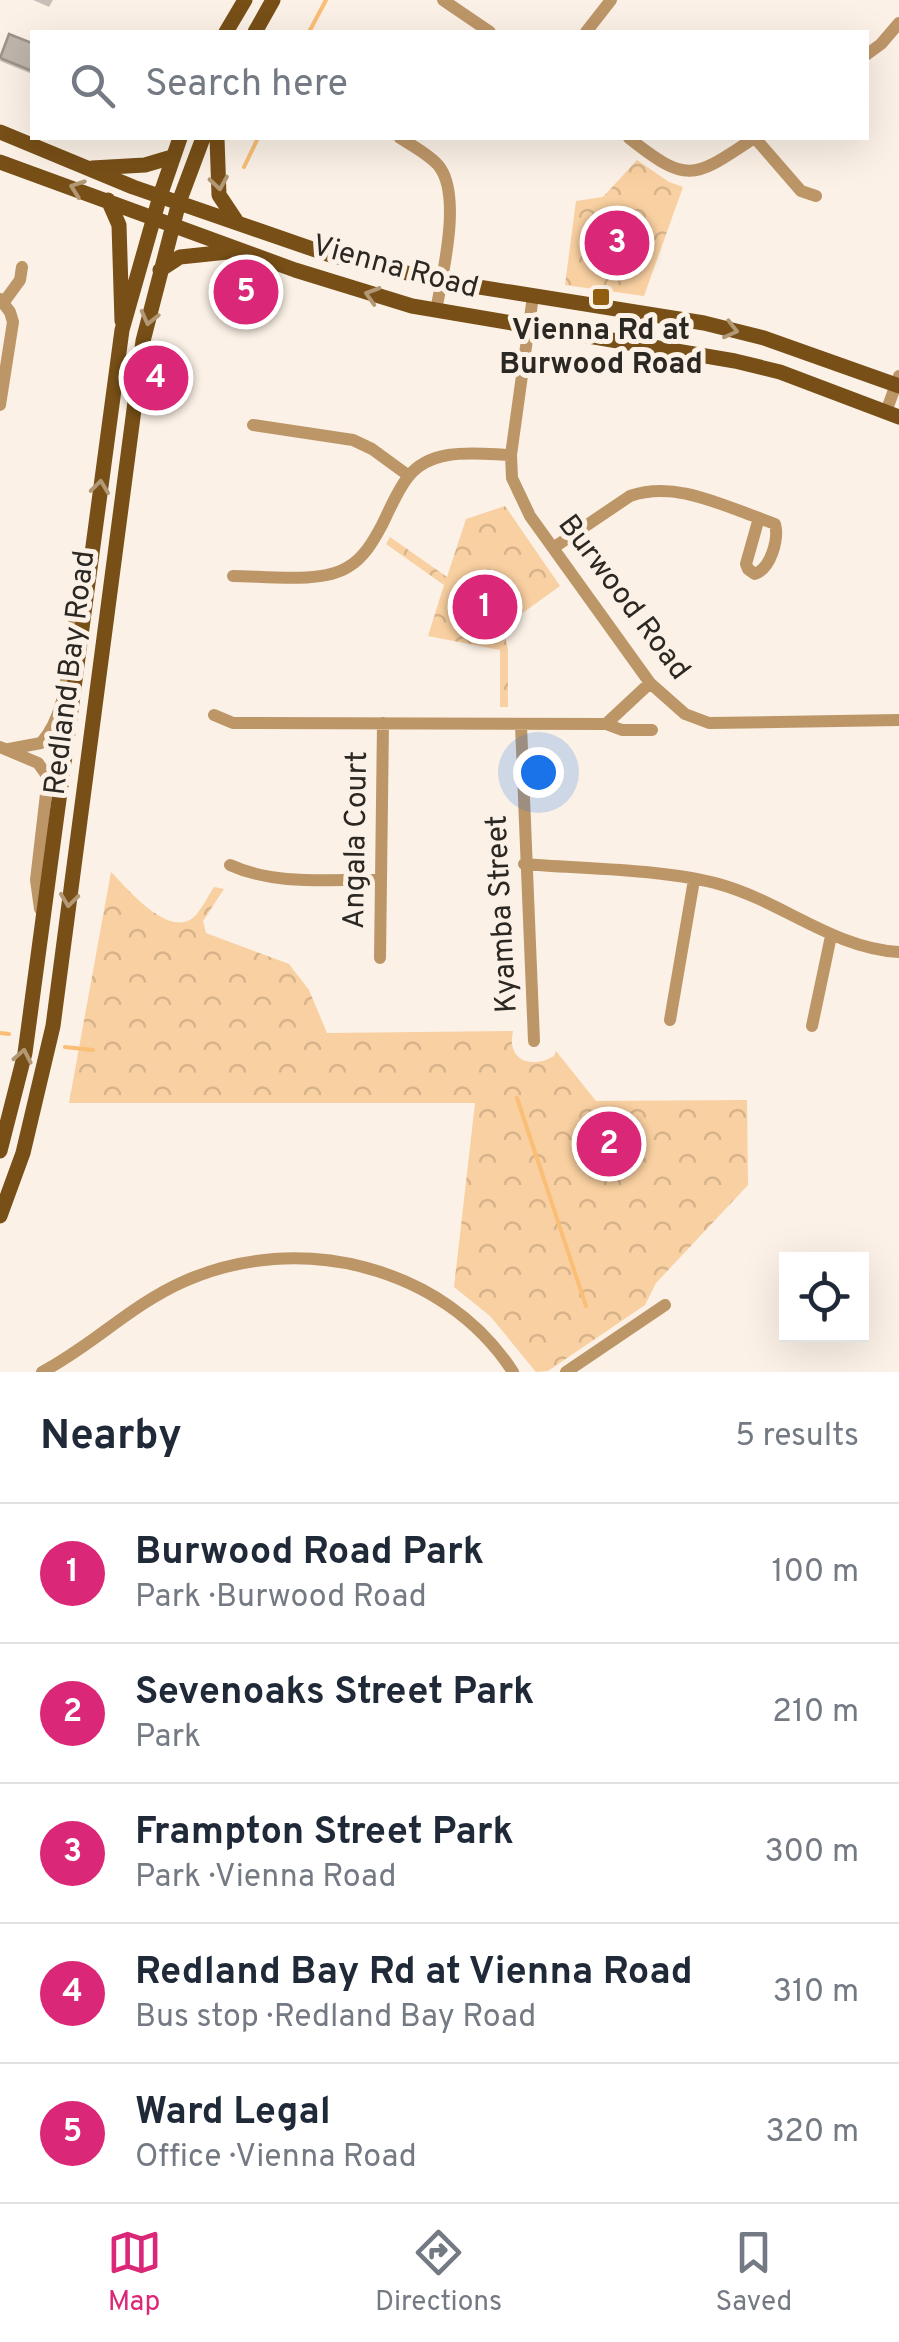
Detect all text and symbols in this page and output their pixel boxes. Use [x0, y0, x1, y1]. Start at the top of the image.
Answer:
search box [30, 30, 869, 140]
icon: search [65, 58, 120, 113]
text: Search here [145, 61, 348, 110]
one-way arrow [207, 175, 228, 192]
one-way arrow [70, 180, 87, 200]
pin: 3 [584, 206, 650, 280]
street label: Vienna Road [308, 228, 482, 308]
pin: 5 [214, 254, 278, 330]
one-way arrow [364, 286, 381, 307]
marker: Vienna Rd at Burwood Road [590, 286, 612, 308]
one-way arrow [139, 309, 160, 326]
place label: Vienna Rd at Burwood Road [499, 313, 703, 384]
one-way arrow [722, 318, 739, 339]
pin: 4 [124, 340, 188, 416]
one-way arrow [89, 478, 110, 494]
street label: Burwood Road [549, 508, 697, 688]
street label: Redland Bay Road [38, 549, 104, 797]
pin: 1 [452, 570, 518, 644]
your location [513, 747, 564, 798]
street label: Angala Court [337, 751, 377, 929]
street label: Kyamba Street [479, 814, 527, 1014]
one-way arrow [60, 892, 81, 908]
one-way arrow [12, 1048, 33, 1065]
pin: 2 [576, 1106, 642, 1182]
map controls [779, 1252, 869, 1342]
button: locate [779, 1252, 869, 1342]
text: Nearby [40, 1411, 182, 1464]
text: 5 results [735, 1417, 859, 1457]
text: Burwood Road Park [135, 1529, 484, 1578]
text: 1 [66, 1553, 79, 1593]
text: 100 m [772, 1553, 859, 1593]
text: Park · Burwood Road [135, 1578, 427, 1618]
text: Sevenoaks Street Park [135, 1669, 534, 1718]
text: 2 [63, 1693, 82, 1733]
text: 210 m [772, 1693, 859, 1733]
text: Park [135, 1718, 201, 1758]
text: Frampton Street Park [135, 1809, 514, 1858]
text: 3 [63, 1833, 82, 1873]
text: 300 m [765, 1833, 859, 1873]
text: Park · Vienna Road [135, 1858, 396, 1898]
text: Redland Bay Rd at Vienna Road [135, 1949, 693, 1998]
text: 4 [62, 1973, 83, 2013]
text: 310 m [773, 1973, 859, 2013]
text: Bus stop · Redland Bay Road [135, 1998, 536, 2038]
text: Ward Legal [135, 2089, 331, 2138]
text: 5 [63, 2113, 82, 2153]
text: 320 m [766, 2113, 859, 2153]
text: Office · Vienna Road [135, 2138, 417, 2178]
tab: Map [107, 2225, 162, 2321]
tab: Directions [375, 2225, 502, 2321]
tab: Saved [715, 2225, 792, 2321]

